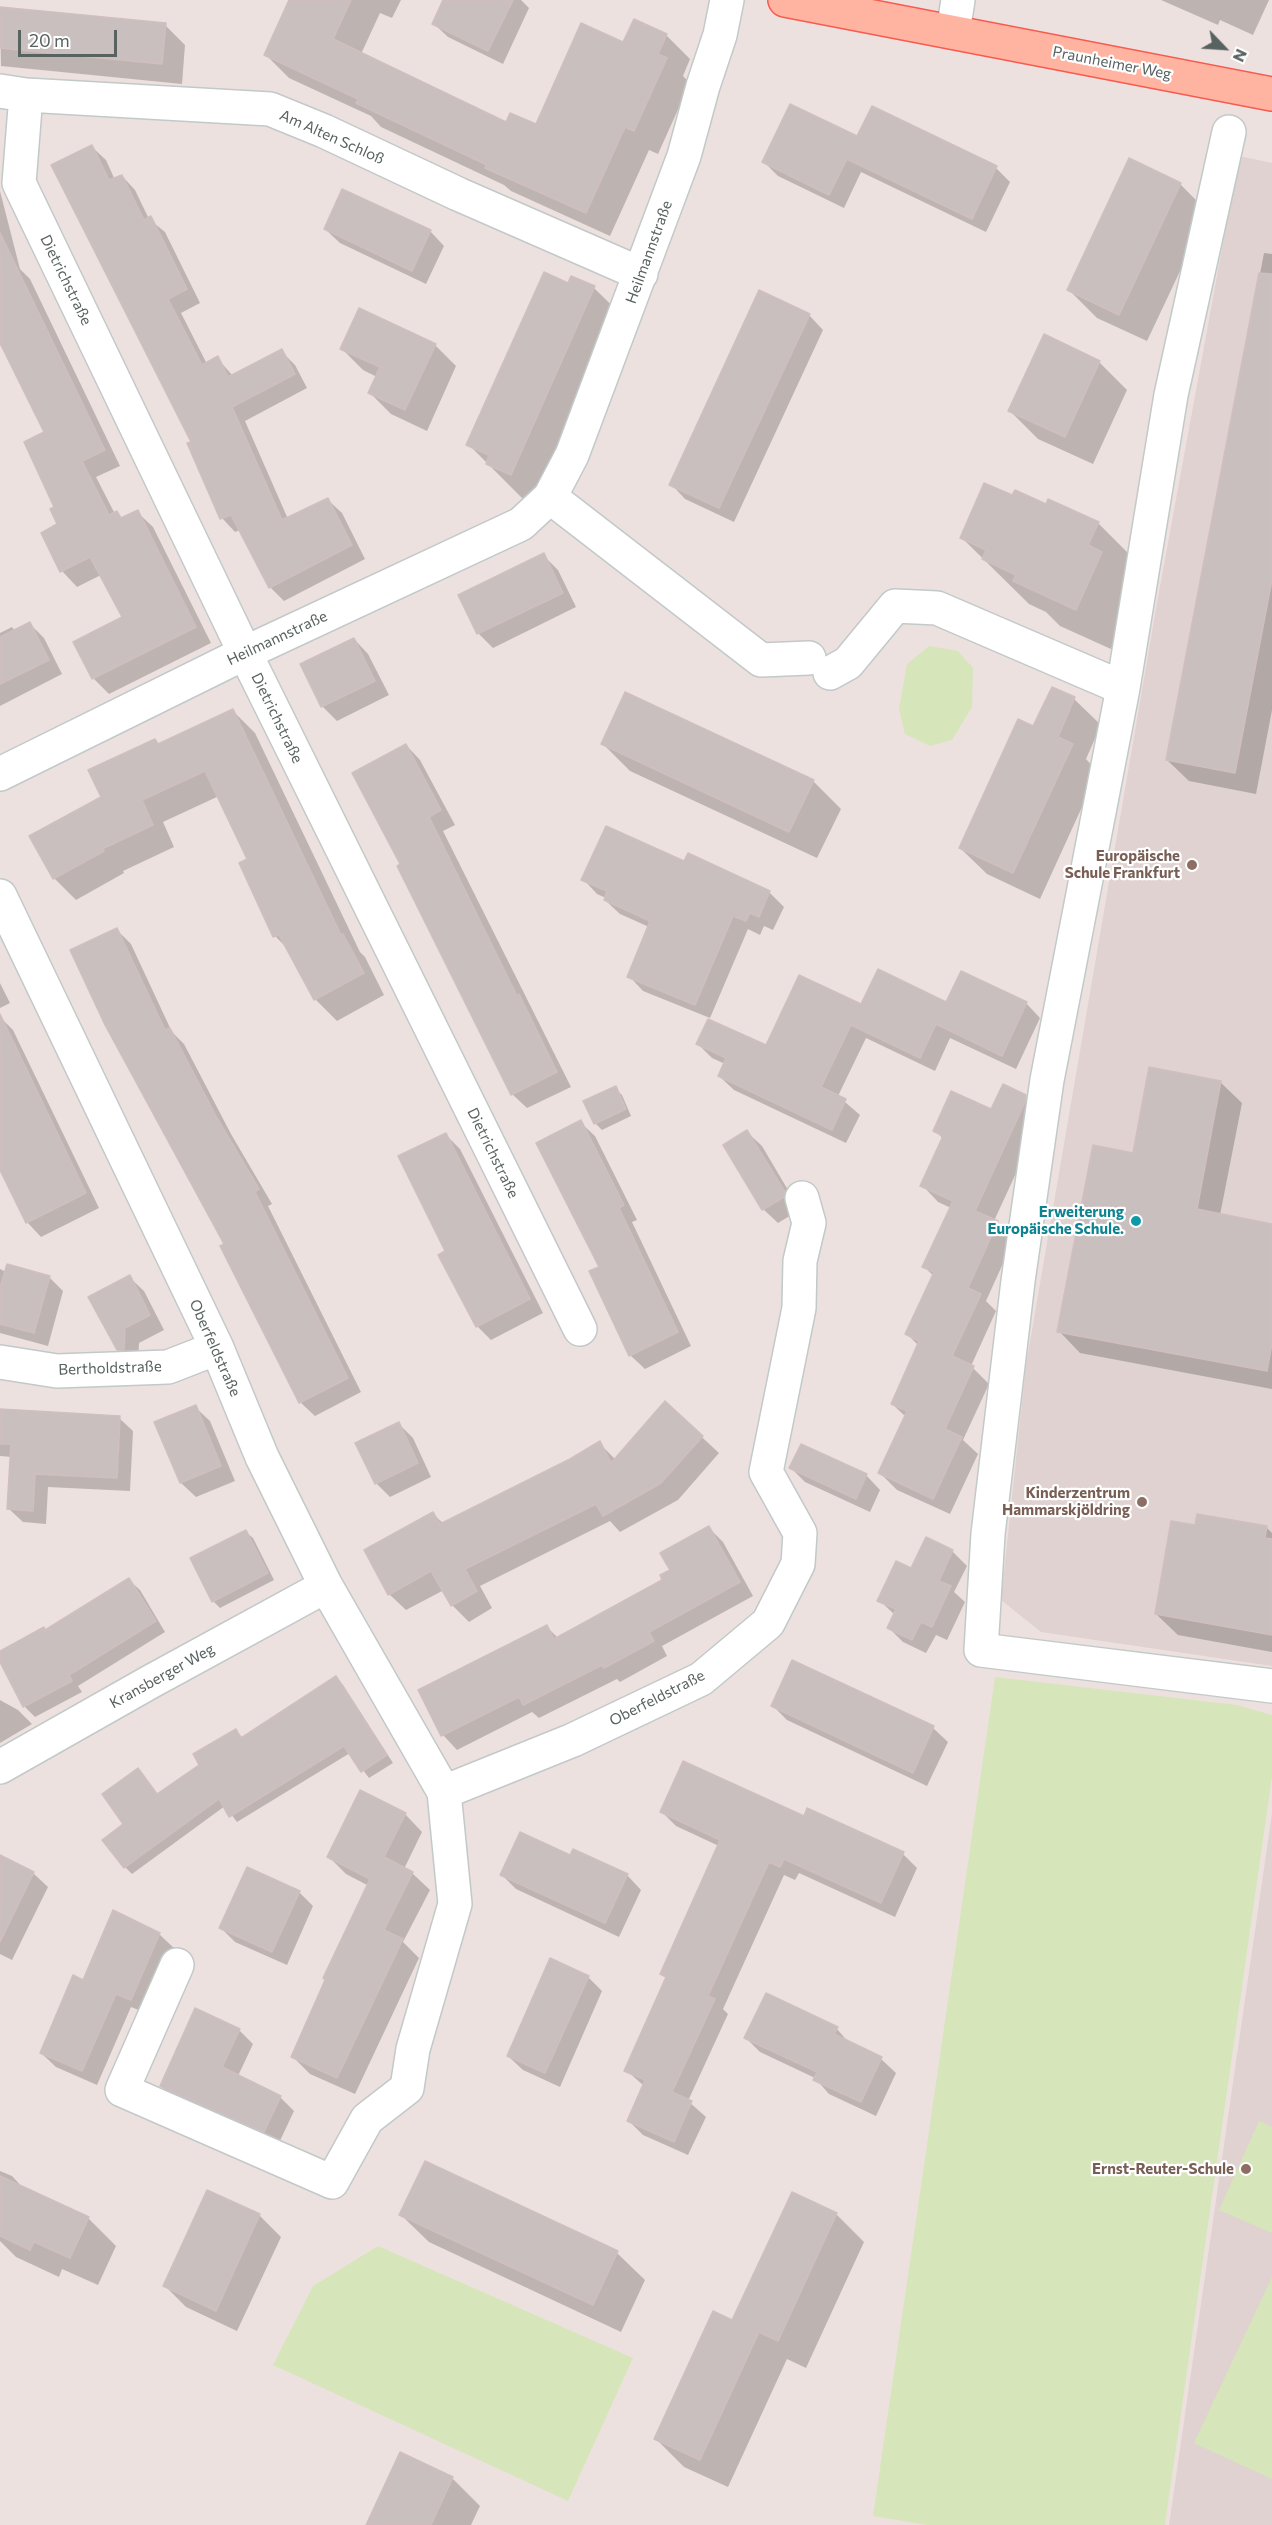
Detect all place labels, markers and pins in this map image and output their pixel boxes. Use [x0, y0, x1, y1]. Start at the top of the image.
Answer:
place label: Europäische Schule Frankfurt [1065, 847, 1180, 882]
marker: Europäische Schule Frankfurt [1185, 858, 1199, 872]
place label: Erweiterung Europäische Schule. [988, 1203, 1124, 1238]
marker: Erweiterung Europäische Schule. [1129, 1214, 1143, 1228]
place label: Kinderzentrum Hammarskjöldring [1002, 1484, 1130, 1519]
marker: Kinderzentrum Hammarskjöldring [1135, 1495, 1149, 1509]
place label: Ernst-Reuter-Schule [1092, 2160, 1234, 2178]
marker: Ernst-Reuter-Schule [1239, 2162, 1253, 2176]

